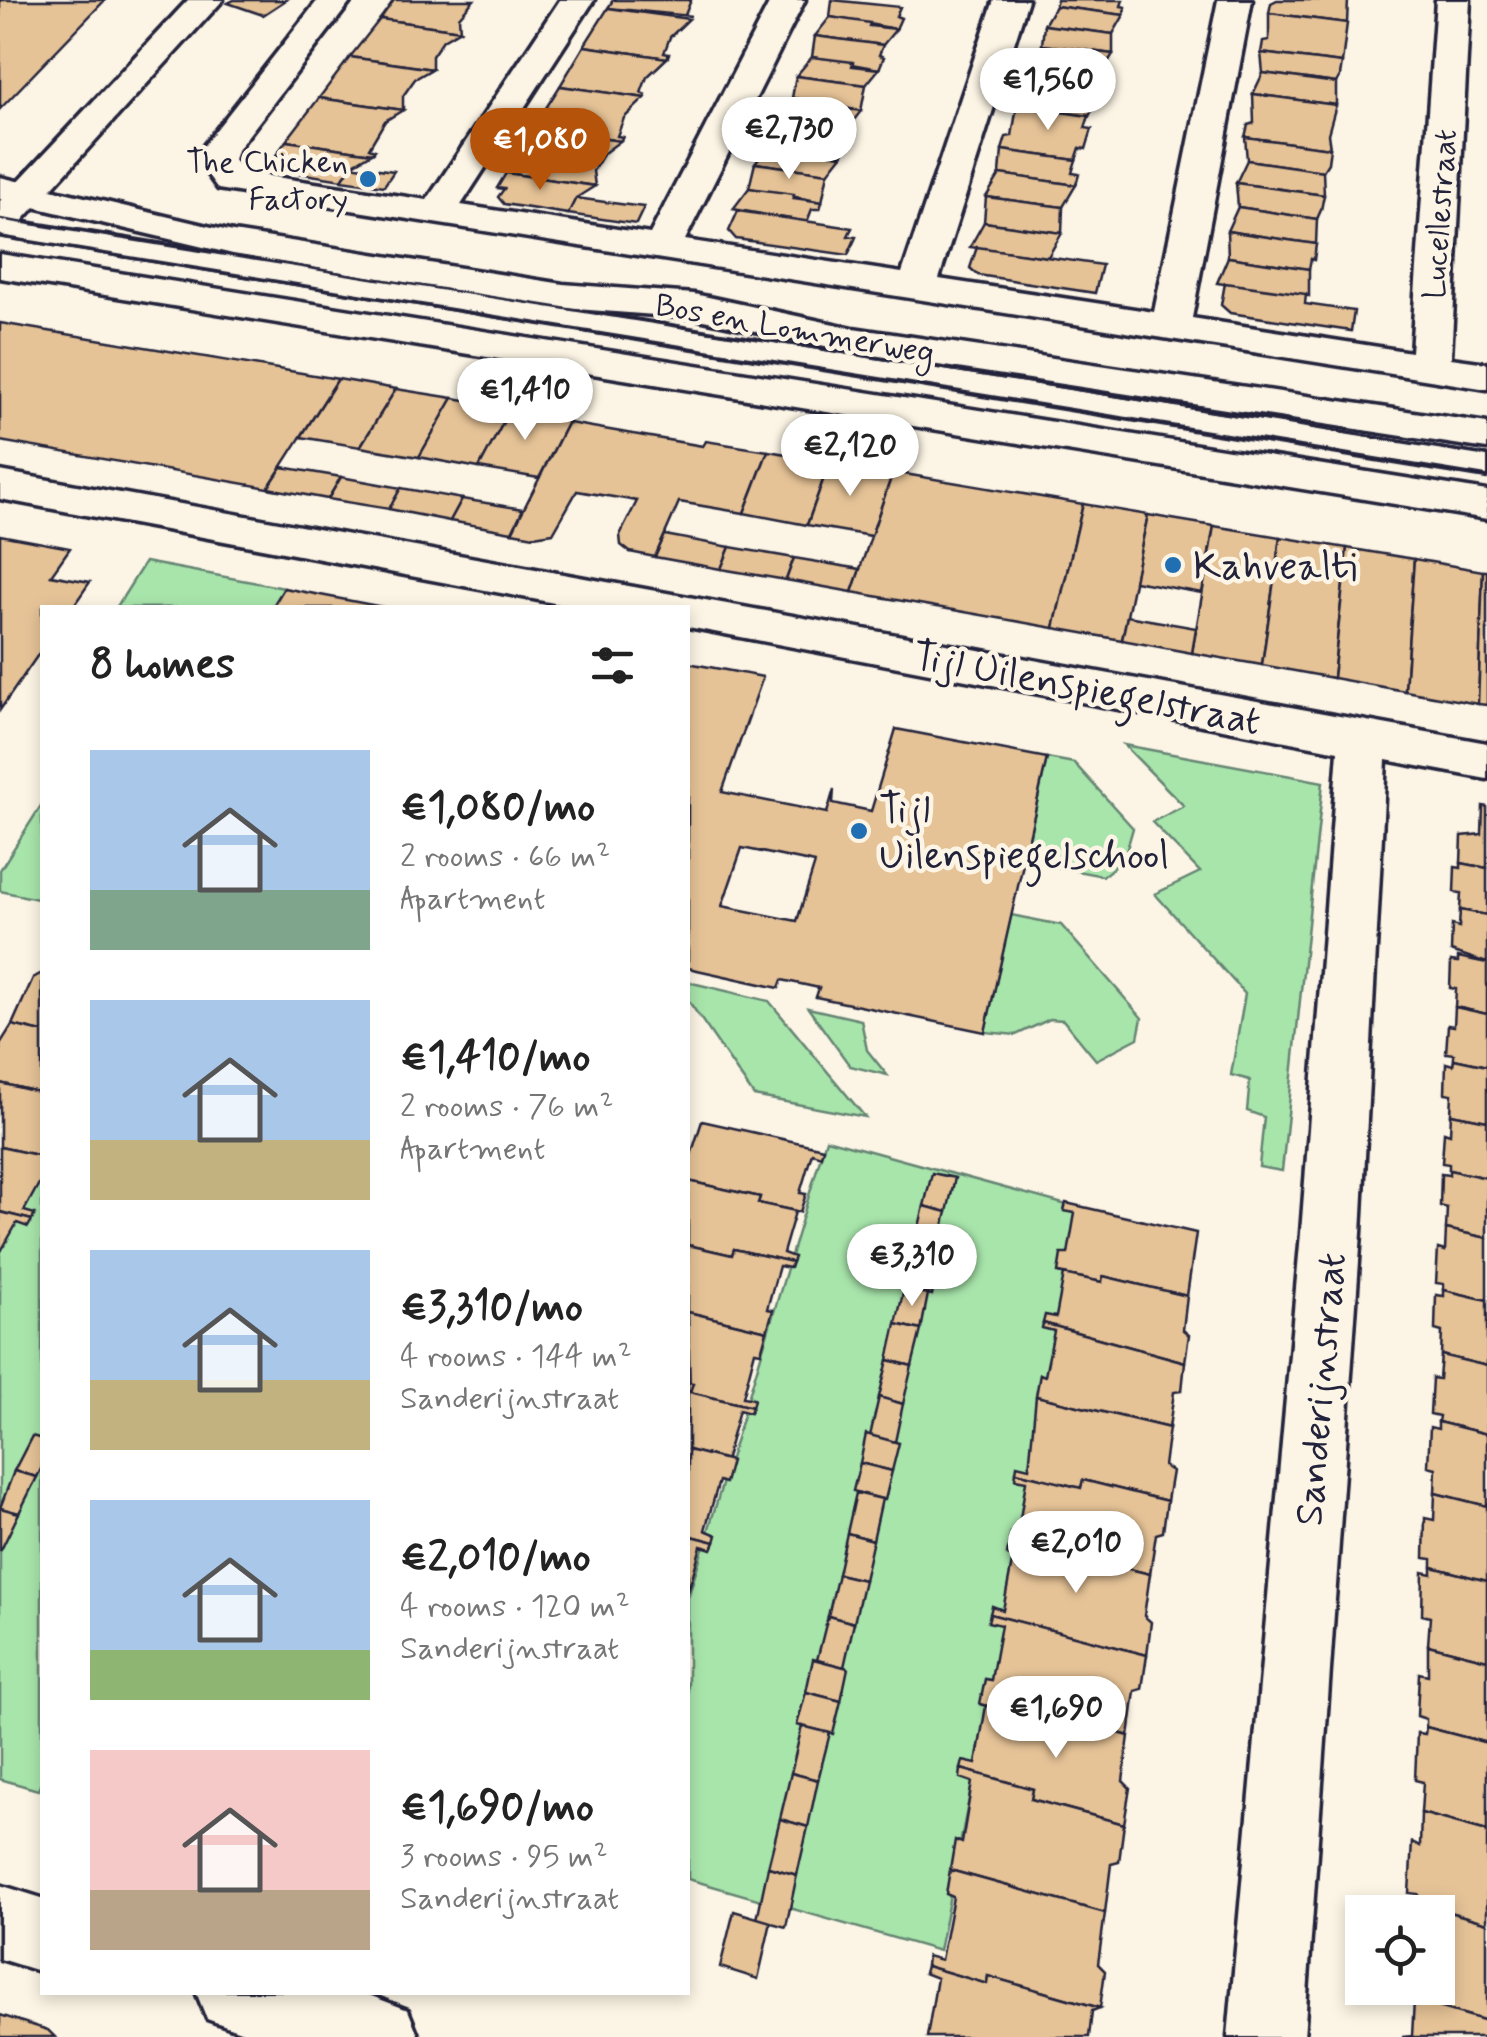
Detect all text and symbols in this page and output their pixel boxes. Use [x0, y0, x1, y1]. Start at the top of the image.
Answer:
pin: €1,560 [967, 48, 1129, 133]
text: €1,560 [1002, 59, 1094, 101]
pin: €2,730 [708, 97, 870, 182]
pin: €1,080 [459, 108, 621, 193]
text: €2,730 [744, 108, 834, 150]
text: €1,080 [492, 119, 588, 161]
street label: Lucellestraat [1414, 128, 1468, 300]
place label: The Chicken Factory [186, 142, 348, 221]
marker: The Chicken Factory [357, 168, 379, 190]
street label: Bos en Lommerweg [651, 285, 937, 377]
pin: €1,410 [444, 358, 606, 443]
text: €1,410 [479, 369, 571, 411]
pin: €2,120 [769, 414, 931, 499]
text: €2,120 [803, 425, 897, 467]
place label: Kahvealti [1193, 542, 1357, 594]
marker: Kahvealti [1162, 554, 1184, 576]
street label: Tijl Uilenspiegelstraat [907, 631, 1265, 753]
text: 8 homes [90, 638, 235, 693]
icon: filters [585, 638, 640, 693]
text: €1,080/mo [400, 781, 595, 836]
place label: Tijl Uilenspiegelschool [879, 785, 1169, 887]
icon: home [170, 790, 290, 910]
marker: Tijl Uilenspiegelschool [848, 820, 870, 842]
text: 2 rooms · 66 m² [400, 836, 610, 878]
text: Apartment [400, 878, 545, 920]
text: €1,410/mo [400, 1031, 590, 1086]
icon: home [170, 1040, 290, 1160]
text: 2 rooms · 76 m² [400, 1086, 613, 1128]
text: Apartment [400, 1128, 545, 1170]
pin: €3,310 [831, 1224, 993, 1309]
text: €3,310 [869, 1235, 955, 1277]
street label: Sanderijnstraat [1284, 1251, 1360, 1528]
text: €3,310/mo [400, 1281, 583, 1336]
icon: home [170, 1290, 290, 1410]
text: 4 rooms · 144 m² [400, 1336, 632, 1378]
text: Sanderijnstraat [400, 1378, 619, 1420]
pin: €2,010 [995, 1511, 1157, 1596]
text: €2,010 [1030, 1522, 1122, 1564]
text: €2,010/mo [400, 1531, 591, 1586]
icon: home [170, 1540, 290, 1660]
text: 4 rooms · 120 m² [400, 1586, 630, 1628]
text: Sanderijnstraat [400, 1628, 619, 1670]
pin: €1,690 [975, 1676, 1137, 1761]
text: €1,690 [1009, 1687, 1103, 1729]
text: €1,690/mo [400, 1781, 594, 1836]
icon: home [170, 1790, 290, 1910]
text: 3 rooms · 95 m² [400, 1836, 608, 1878]
text: Sanderijnstraat [400, 1878, 619, 1920]
map controls [1345, 1895, 1455, 2005]
button: locate [1345, 1895, 1455, 2005]

